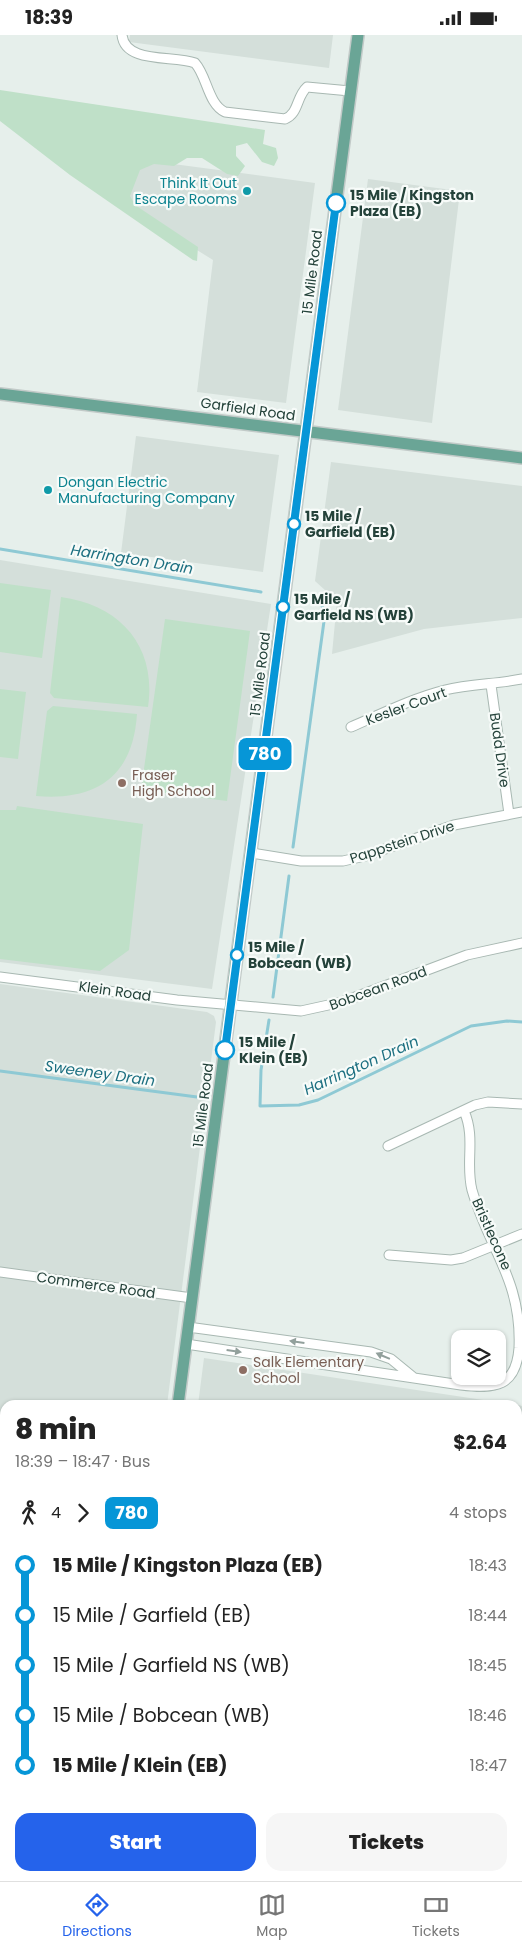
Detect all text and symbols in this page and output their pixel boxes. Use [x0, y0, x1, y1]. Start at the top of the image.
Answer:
text: 18:39 [25, 4, 73, 31]
place label: Think It Out Escape Rooms [135, 173, 237, 209]
marker: Think It Out Escape Rooms [241, 185, 253, 197]
place label: 15 Mile / Kingston Plaza (EB) [350, 185, 474, 221]
marker: 15 Mile / Kingston Plaza (EB) [326, 193, 346, 213]
street label: 15 Mile Road [297, 229, 327, 315]
street label: Garfield Road [199, 392, 297, 426]
place label: Dongan Electric Manufacturing Company [58, 472, 235, 508]
marker: Dongan Electric Manufacturing Company [42, 484, 54, 496]
place label: 15 Mile / Garfield (EB) [305, 506, 396, 542]
marker: 15 Mile / Garfield (EB) [287, 517, 301, 531]
water label: Harrington Drain [69, 539, 195, 579]
place label: 15 Mile / Garfield NS (WB) [294, 589, 414, 625]
marker: 15 Mile / Garfield NS (WB) [276, 600, 290, 614]
street label: 15 Mile Road [245, 631, 275, 717]
street label: Kesler Court [363, 682, 449, 730]
street label: Budd Drive [485, 711, 515, 789]
line badge: 780 [236, 738, 294, 770]
text: 780 [248, 741, 282, 766]
place label: Fraser High School [132, 765, 214, 801]
marker: Fraser High School [116, 777, 128, 789]
street label: Pappstein Drive [347, 816, 457, 868]
place label: 15 Mile / Bobcean (WB) [248, 937, 352, 973]
marker: 15 Mile / Bobcean (WB) [230, 948, 244, 962]
street label: Bobcean Road [326, 961, 430, 1015]
street label: Klein Road [77, 976, 153, 1006]
water label: Harrington Drain [300, 1030, 422, 1100]
place label: 15 Mile / Klein (EB) [239, 1032, 308, 1068]
marker: 15 Mile / Klein (EB) [215, 1040, 235, 1060]
water label: Sweeney Drain [44, 1055, 156, 1091]
street label: 15 Mile Road [188, 1062, 218, 1148]
street label: Bristlecone [467, 1195, 517, 1273]
street label: Commerce Road [35, 1267, 157, 1303]
map controls [451, 1330, 506, 1385]
button: layers [451, 1330, 506, 1385]
one-way arrow [289, 1338, 305, 1346]
one-way arrow [226, 1347, 242, 1355]
place label: Salk Elementary School [253, 1352, 364, 1388]
one-way arrow [376, 1352, 390, 1360]
marker: Salk Elementary School [237, 1364, 249, 1376]
text: 8 min [15, 1410, 96, 1449]
text: $2.64 [453, 1429, 507, 1456]
text: 18:39 – 18:47 · Bus [15, 1450, 150, 1473]
icon: walk [15, 1499, 43, 1527]
icon: forward [69, 1499, 97, 1527]
text: 780 [115, 1500, 148, 1525]
text: 4 [51, 1501, 61, 1524]
text: 4 stops [449, 1501, 507, 1524]
text: 15 Mile / Kingston Plaza (EB) [53, 1552, 323, 1579]
text: 18:43 [469, 1554, 507, 1577]
text: 15 Mile / Garfield (EB) [53, 1602, 251, 1629]
text: 18:44 [468, 1604, 507, 1627]
text: 15 Mile / Garfield NS (WB) [53, 1652, 290, 1679]
text: 18:45 [468, 1654, 507, 1677]
text: 15 Mile / Bobcean (WB) [53, 1702, 270, 1729]
text: 18:46 [468, 1704, 507, 1727]
text: 15 Mile / Klein (EB) [53, 1752, 227, 1779]
text: 18:47 [470, 1754, 507, 1777]
button: Start [15, 1813, 256, 1871]
button: Tickets [266, 1813, 507, 1871]
tab: Directions [62, 1891, 132, 1942]
tab: Map [256, 1891, 287, 1942]
tab: Tickets [412, 1891, 460, 1942]

